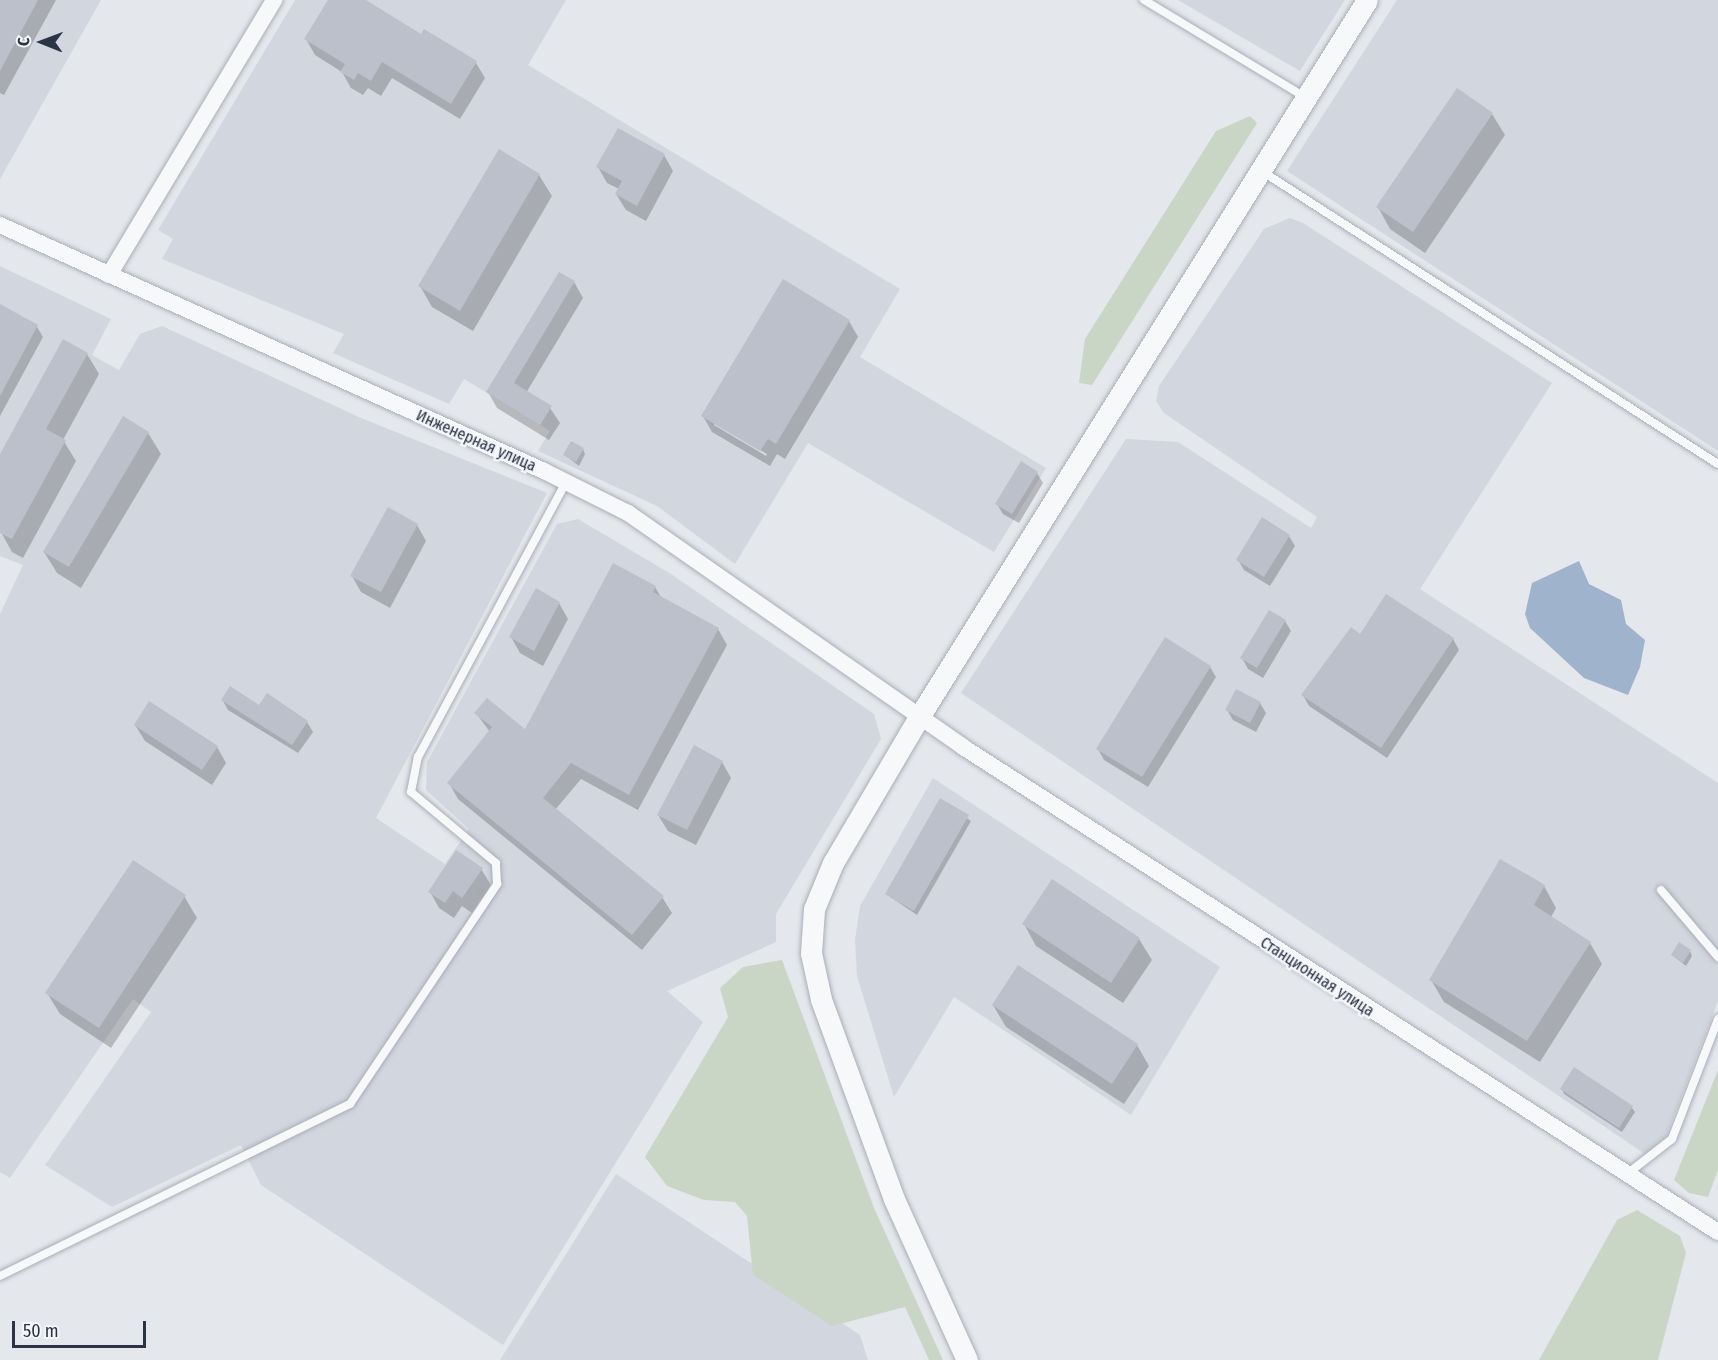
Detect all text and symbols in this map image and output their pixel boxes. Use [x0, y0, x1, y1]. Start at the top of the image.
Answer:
north arrow [12, 12, 72, 72]
text: С [14, 37, 33, 46]
street label: Инженерная улица [413, 406, 539, 476]
street label: Станционная улица [1257, 933, 1377, 1021]
scale bar [15, 1309, 148, 1347]
text: 50 m [23, 1320, 59, 1342]

